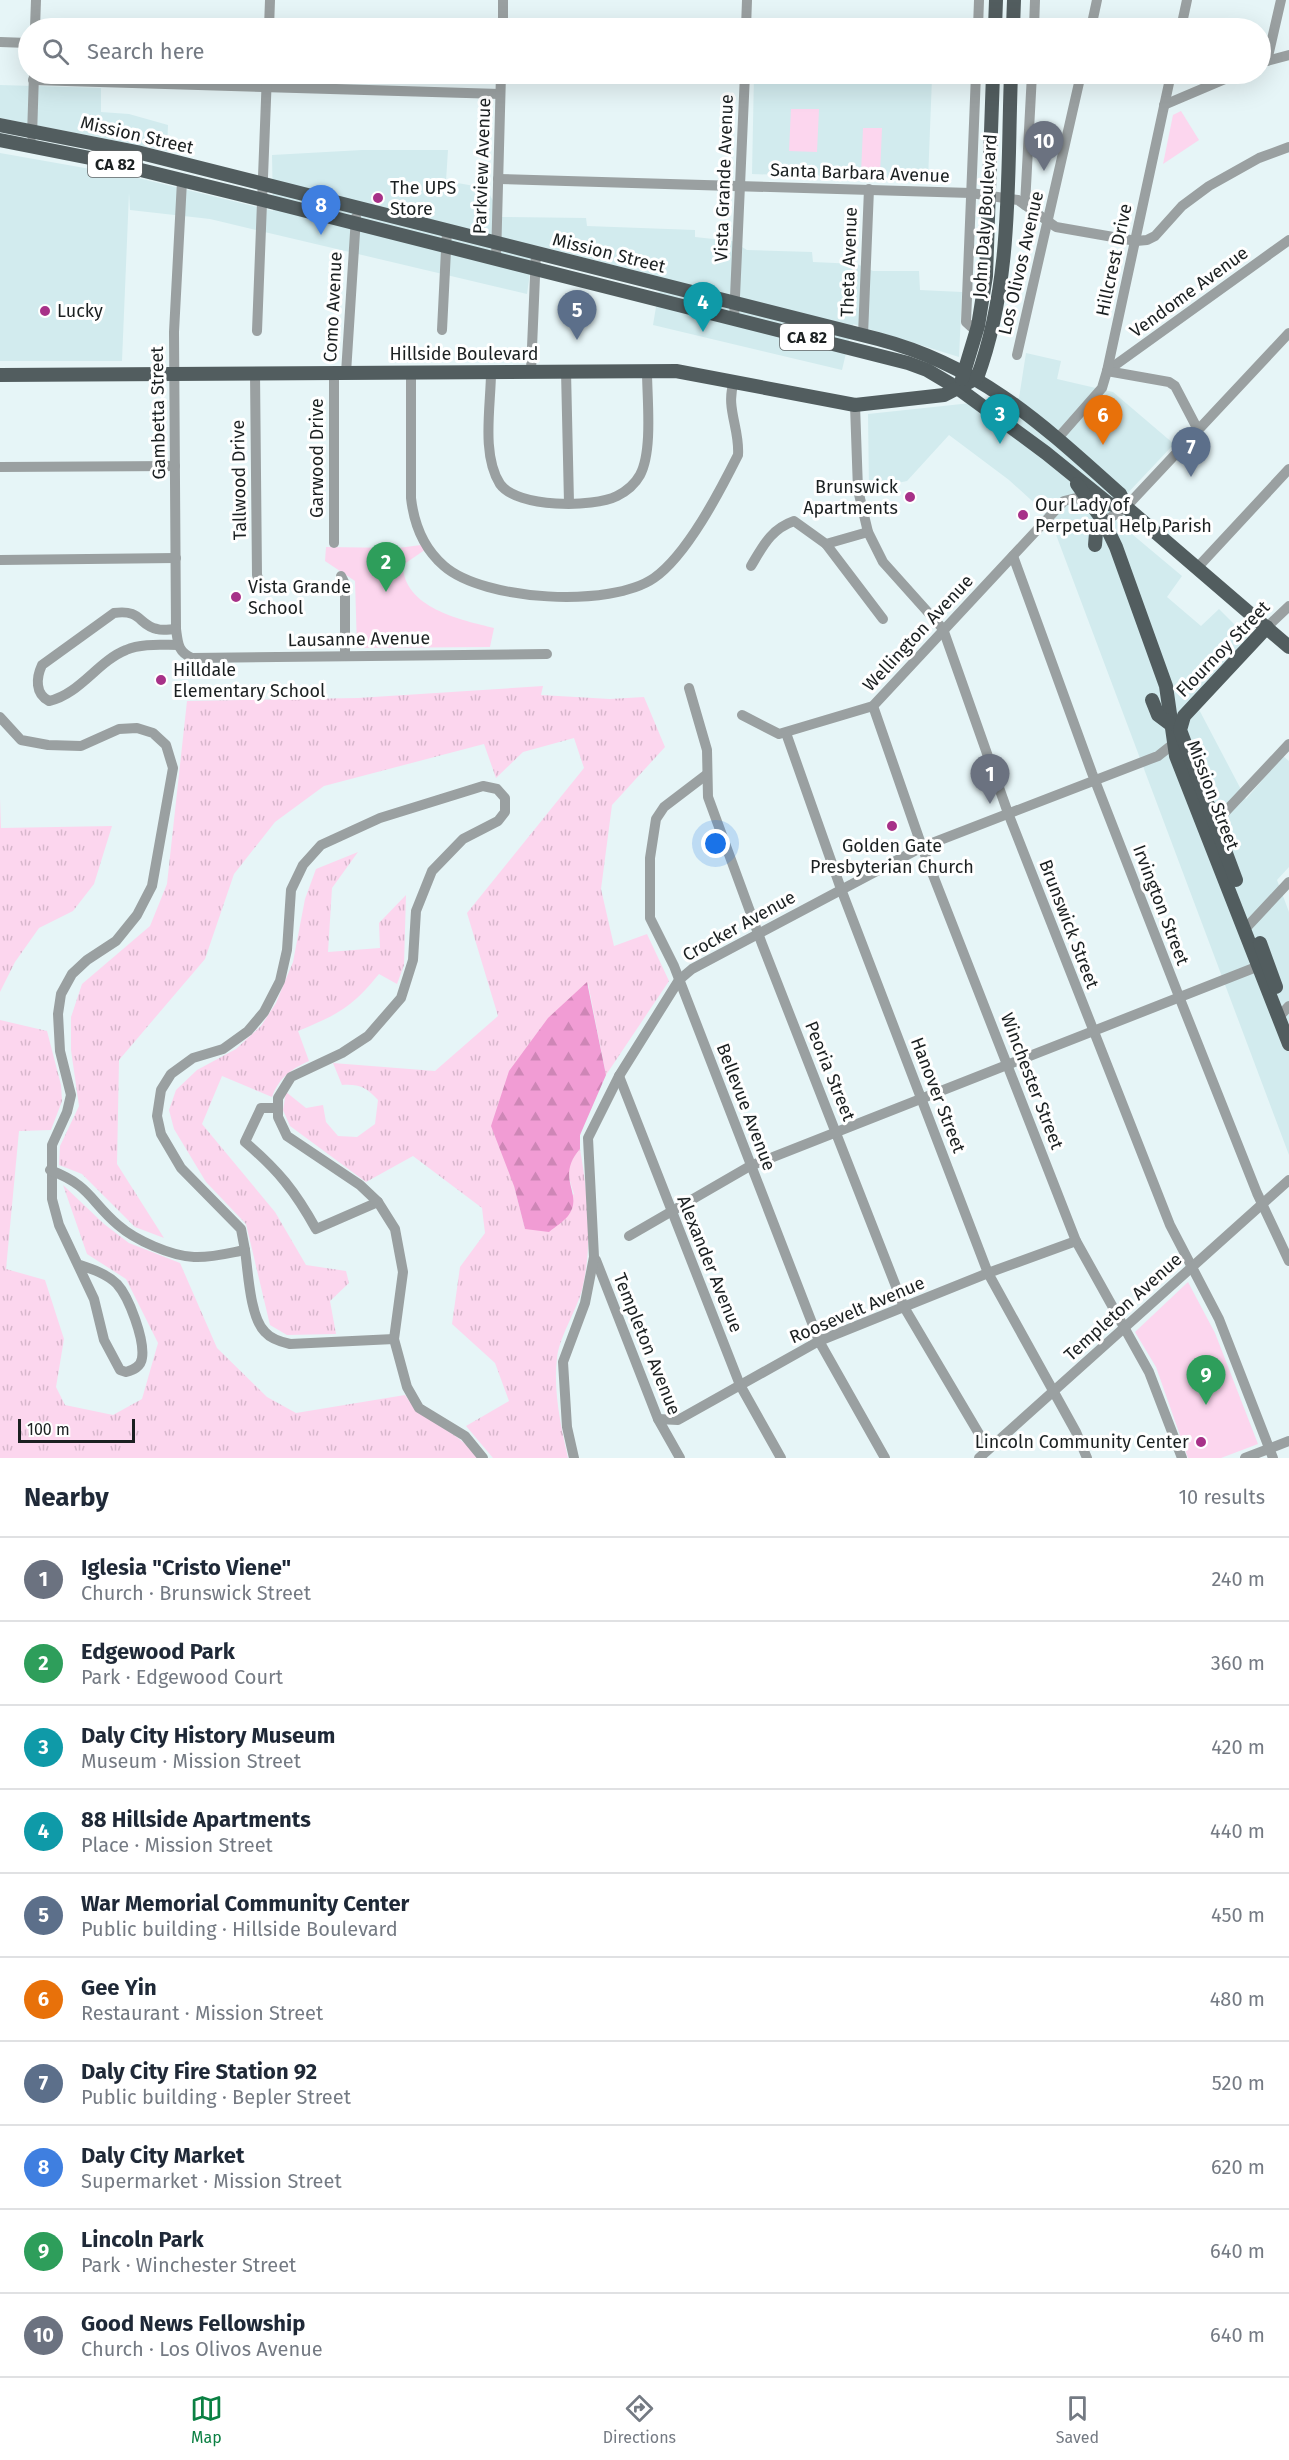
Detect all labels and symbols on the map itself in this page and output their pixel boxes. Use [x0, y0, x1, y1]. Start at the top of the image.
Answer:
street label: Vista Grande Avenue [710, 94, 738, 262]
street label: Parkview Avenue [469, 97, 495, 235]
street label: Mission Street [78, 111, 196, 159]
pin: 10 [1024, 122, 1064, 171]
street label: John Daly Boulevard [968, 133, 1002, 299]
road number: CA 82 [88, 151, 142, 177]
street label: Santa Barbara Avenue [770, 159, 950, 187]
place label: The UPS Store [390, 177, 456, 220]
pin: 8 [302, 186, 340, 235]
street label: Los Olivos Avenue [994, 189, 1048, 337]
marker: The UPS Store [371, 191, 385, 205]
street label: Hillcrest Drive [1091, 202, 1137, 318]
street label: Theta Avenue [836, 206, 862, 318]
street label: Mission Street [550, 228, 668, 278]
street label: Vendome Avenue [1126, 242, 1252, 342]
street label: Como Avenue [319, 251, 347, 363]
pin: 4 [684, 282, 722, 332]
pin: 5 [558, 290, 596, 340]
place label: Lucky [57, 300, 103, 322]
marker: Lucky [38, 304, 52, 318]
road number: CA 82 [780, 324, 834, 350]
street label: Hillside Boulevard [389, 343, 539, 365]
street label: Gambetta Street [146, 346, 170, 480]
pin: 3 [980, 394, 1020, 444]
pin: 6 [1084, 396, 1122, 445]
street label: Garwood Drive [306, 398, 328, 518]
street label: Tallwood Drive [227, 420, 251, 540]
pin: 7 [1172, 428, 1210, 477]
place label: Brunswick Apartments [803, 476, 899, 519]
marker: Brunswick Apartments [903, 490, 917, 504]
place label: Our Lady of Perpetual Help Parish [1035, 494, 1212, 537]
marker: Our Lady of Perpetual Help Parish [1016, 508, 1030, 522]
pin: 2 [366, 542, 406, 592]
street label: Wellington Avenue [858, 570, 978, 696]
place label: Vista Grande School [248, 576, 351, 619]
marker: Vista Grande School [229, 590, 243, 604]
street label: Flournoy Street [1172, 596, 1275, 702]
street label: Lausanne Avenue [288, 627, 430, 651]
place label: Hilldale Elementary School [173, 659, 325, 702]
marker: Hilldale Elementary School [154, 673, 168, 687]
street label: Mission Street [1182, 737, 1244, 853]
pin: 1 [970, 754, 1010, 804]
marker: Golden Gate Presbyterian Church [885, 819, 899, 833]
your location [701, 829, 730, 858]
place label: Golden Gate Presbyterian Church [810, 835, 974, 878]
street label: Irvington Street [1128, 842, 1194, 969]
street label: Brunswick Street [1034, 856, 1104, 992]
street label: Crocker Avenue [679, 886, 799, 966]
street label: Winchester Street [996, 1010, 1068, 1153]
street label: Peoria Street [800, 1018, 860, 1125]
street label: Hanover Street [906, 1034, 970, 1156]
street label: Bellevue Avenue [712, 1040, 780, 1174]
street label: Alexander Avenue [672, 1192, 748, 1336]
street label: Templeton Avenue [1060, 1248, 1186, 1366]
street label: Templeton Avenue [609, 1270, 685, 1418]
street label: Roosevelt Avenue [786, 1272, 928, 1348]
pin: 9 [1186, 1356, 1226, 1405]
scale bar [18, 1416, 135, 1444]
place label: Lincoln Community Center [975, 1431, 1189, 1453]
marker: Lincoln Community Center [1194, 1435, 1208, 1449]

